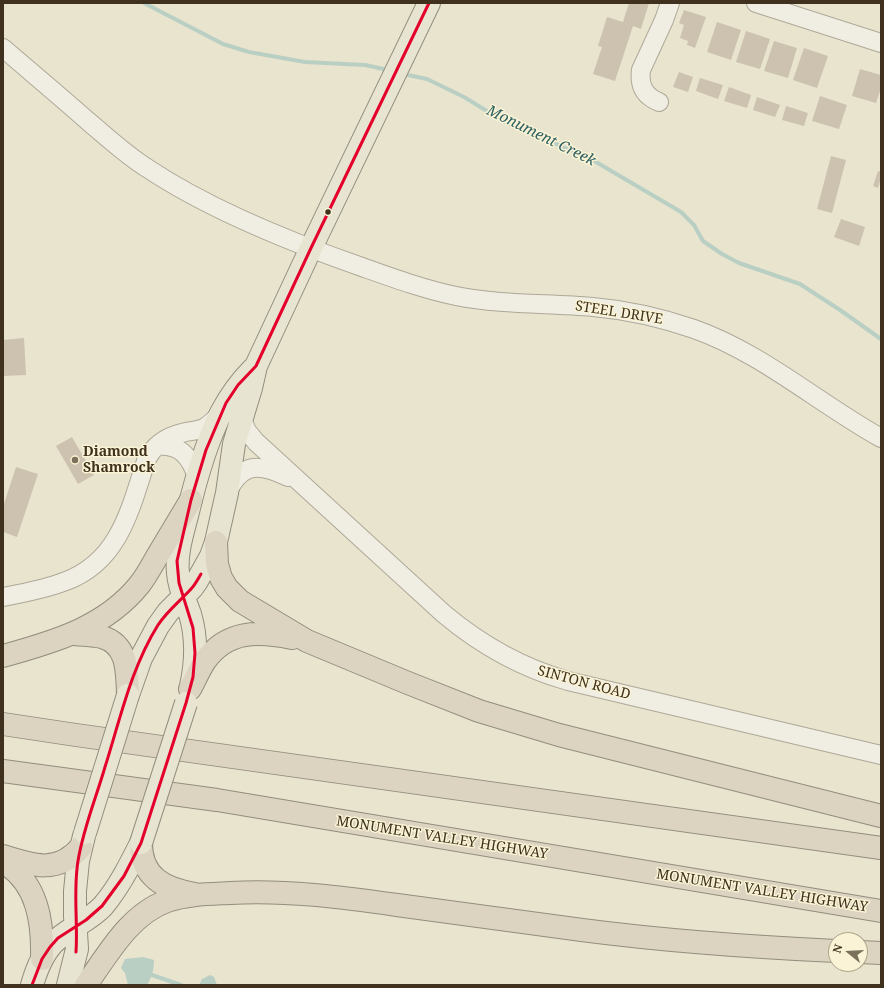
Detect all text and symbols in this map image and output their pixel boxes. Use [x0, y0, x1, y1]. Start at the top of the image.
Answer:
water label: Monument Creek [483, 102, 599, 170]
unlabelled marker [323, 207, 333, 217]
street label: STEEL DRIVE [574, 298, 664, 328]
place label: Diamond Shamrock [83, 444, 155, 476]
marker: Diamond Shamrock [70, 455, 80, 465]
street label: SINTON ROAD [536, 663, 632, 703]
street label: MONUMENT VALLEY HIGHWAY [335, 813, 549, 863]
street label: MONUMENT VALLEY HIGHWAY [655, 866, 869, 916]
north arrow [828, 932, 868, 972]
text: N [829, 942, 846, 955]

